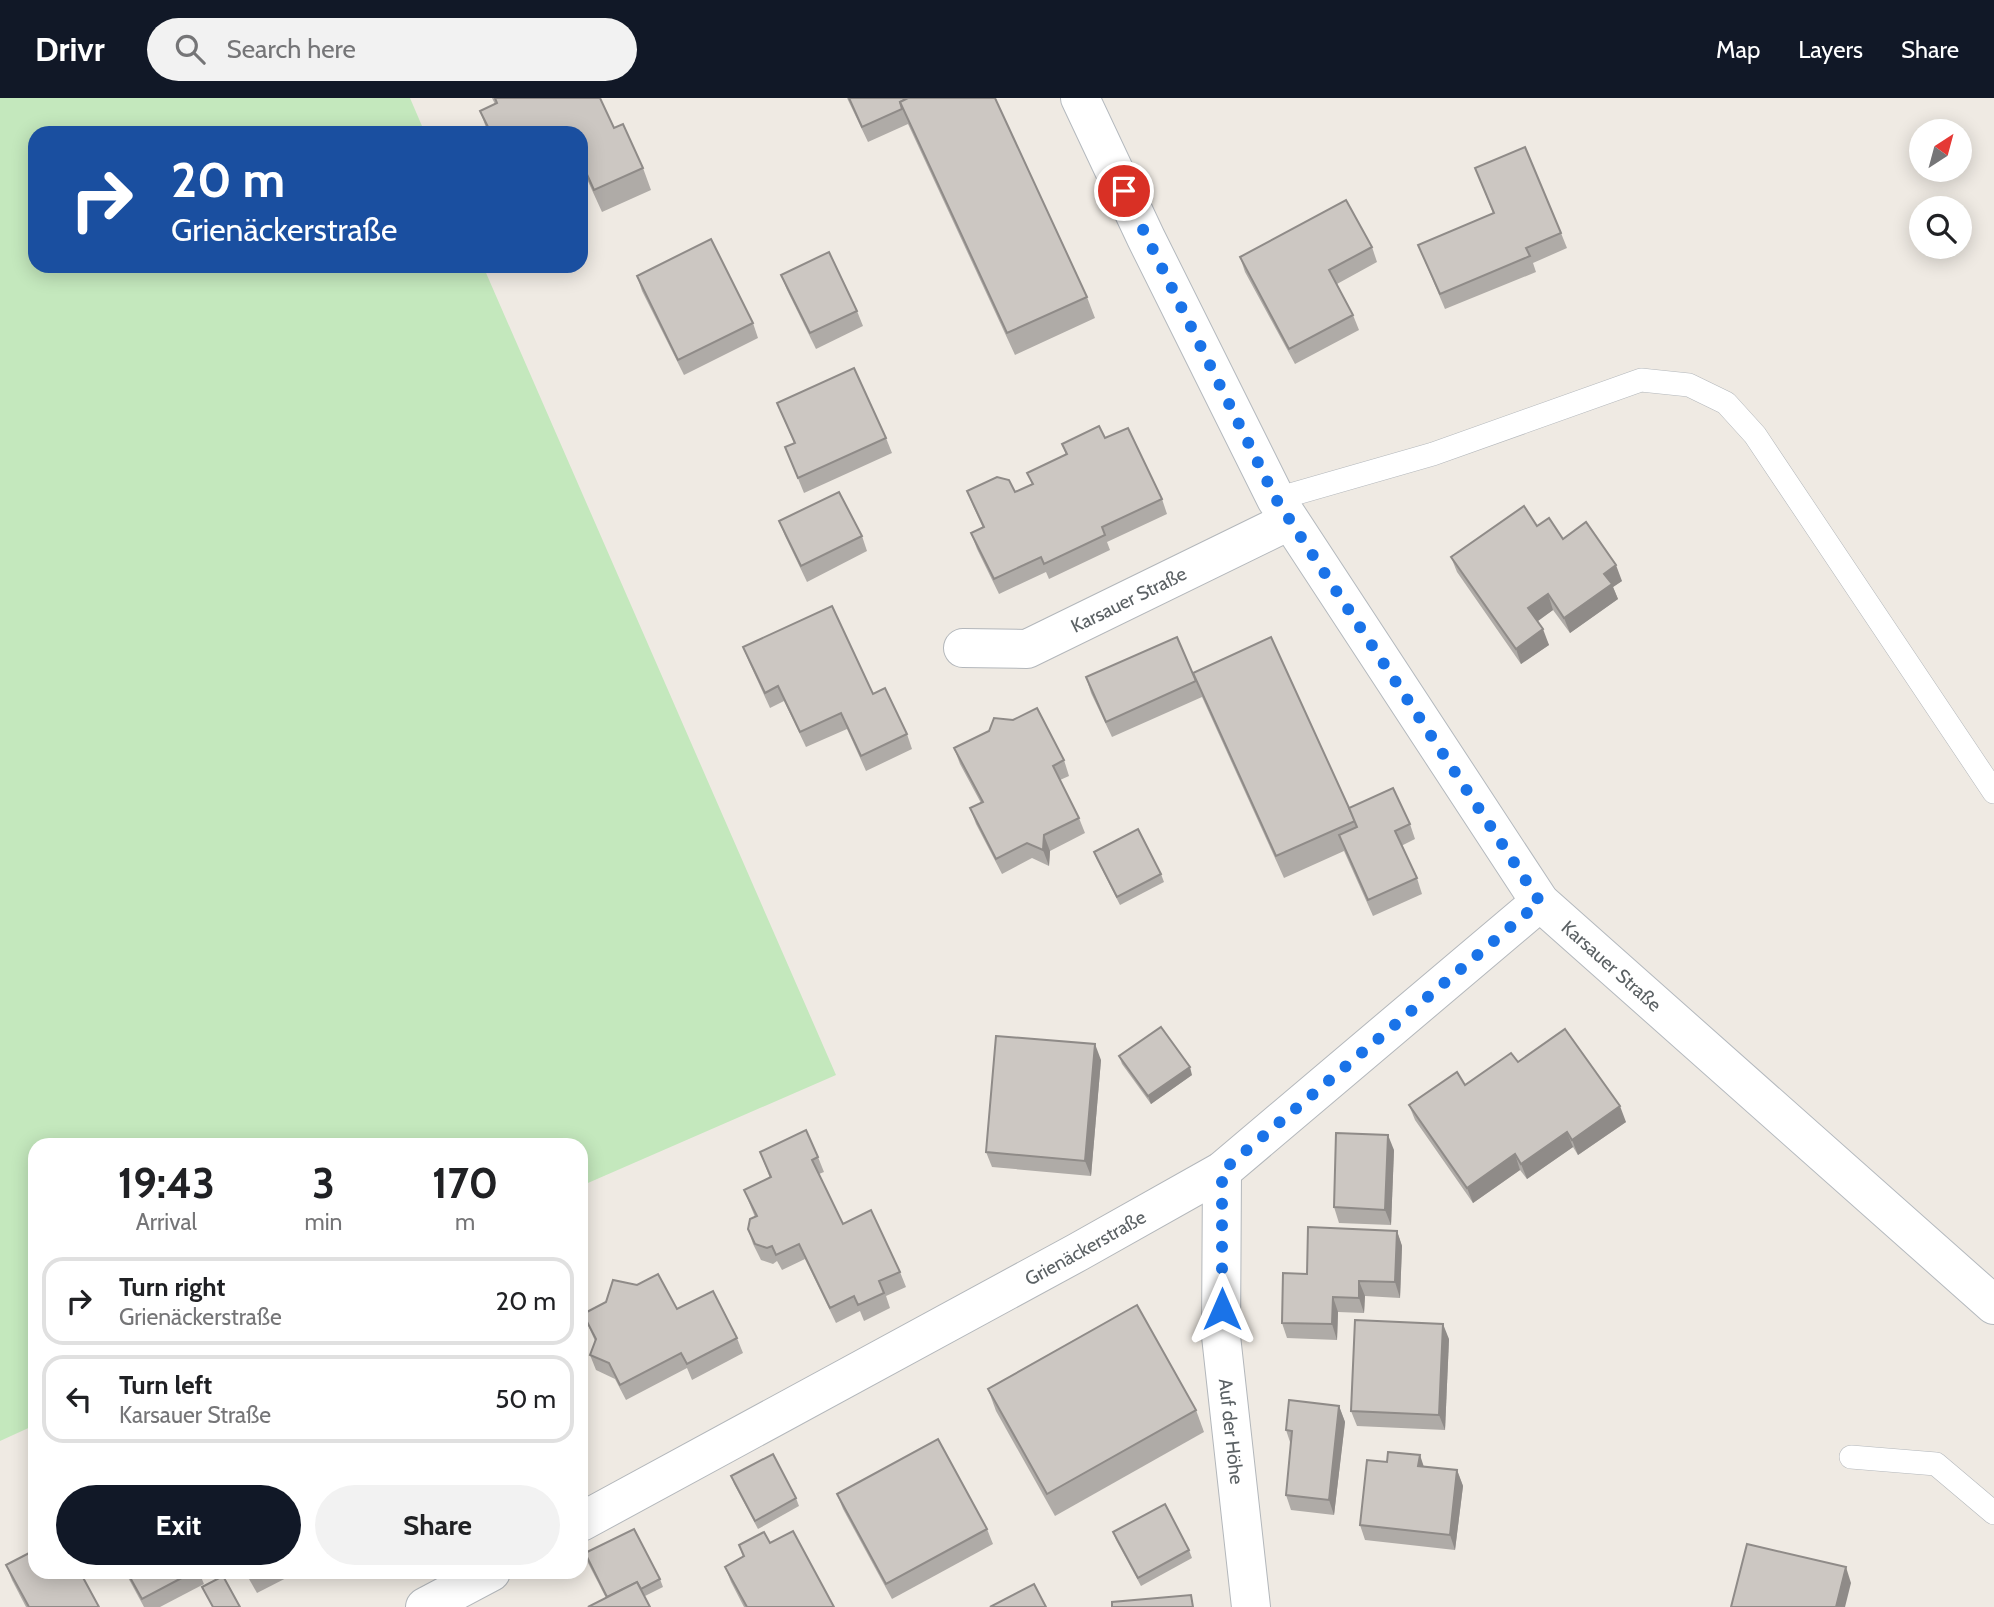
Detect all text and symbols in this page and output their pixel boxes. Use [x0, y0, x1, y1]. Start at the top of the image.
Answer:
search box [147, 18, 637, 81]
text: Drivr [35, 29, 105, 69]
icon: search [171, 30, 209, 68]
text: Search here [227, 33, 356, 65]
text: Map [1716, 35, 1760, 64]
text: Layers [1798, 35, 1863, 64]
text: Share [1901, 35, 1959, 64]
north arrow [1909, 119, 1972, 182]
map controls [1909, 119, 1972, 259]
text: 20 m [171, 150, 285, 209]
icon: right [56, 154, 147, 245]
pin [1094, 161, 1154, 221]
icon: arrive [1105, 172, 1143, 210]
button: search [1909, 196, 1972, 259]
text: Grienäckerstraße [171, 210, 397, 249]
street label: Karsauer Straße [1067, 561, 1190, 637]
street label: Karsauer Straße [1557, 915, 1667, 1016]
text: 19:43 [118, 1157, 215, 1209]
text: 3 [312, 1157, 335, 1209]
text: 170 [432, 1157, 498, 1209]
street label: Grienäckerstraße [1021, 1205, 1150, 1290]
text: Arrival [136, 1208, 197, 1236]
text: min [305, 1208, 342, 1236]
text: m [455, 1208, 475, 1236]
text: Turn right [119, 1271, 225, 1303]
position arrow [1185, 1272, 1259, 1346]
icon: right [60, 1282, 98, 1320]
text: 20 m [496, 1285, 556, 1317]
text: Grienäckerstraße [119, 1303, 282, 1331]
text: Turn left [119, 1369, 212, 1401]
street label: Auf der Höhe [1214, 1377, 1249, 1486]
icon: left [60, 1380, 98, 1418]
text: 50 m [495, 1383, 556, 1415]
text: Karsauer Straße [119, 1401, 271, 1429]
button: Exit [56, 1485, 301, 1565]
button: Share [315, 1485, 560, 1565]

